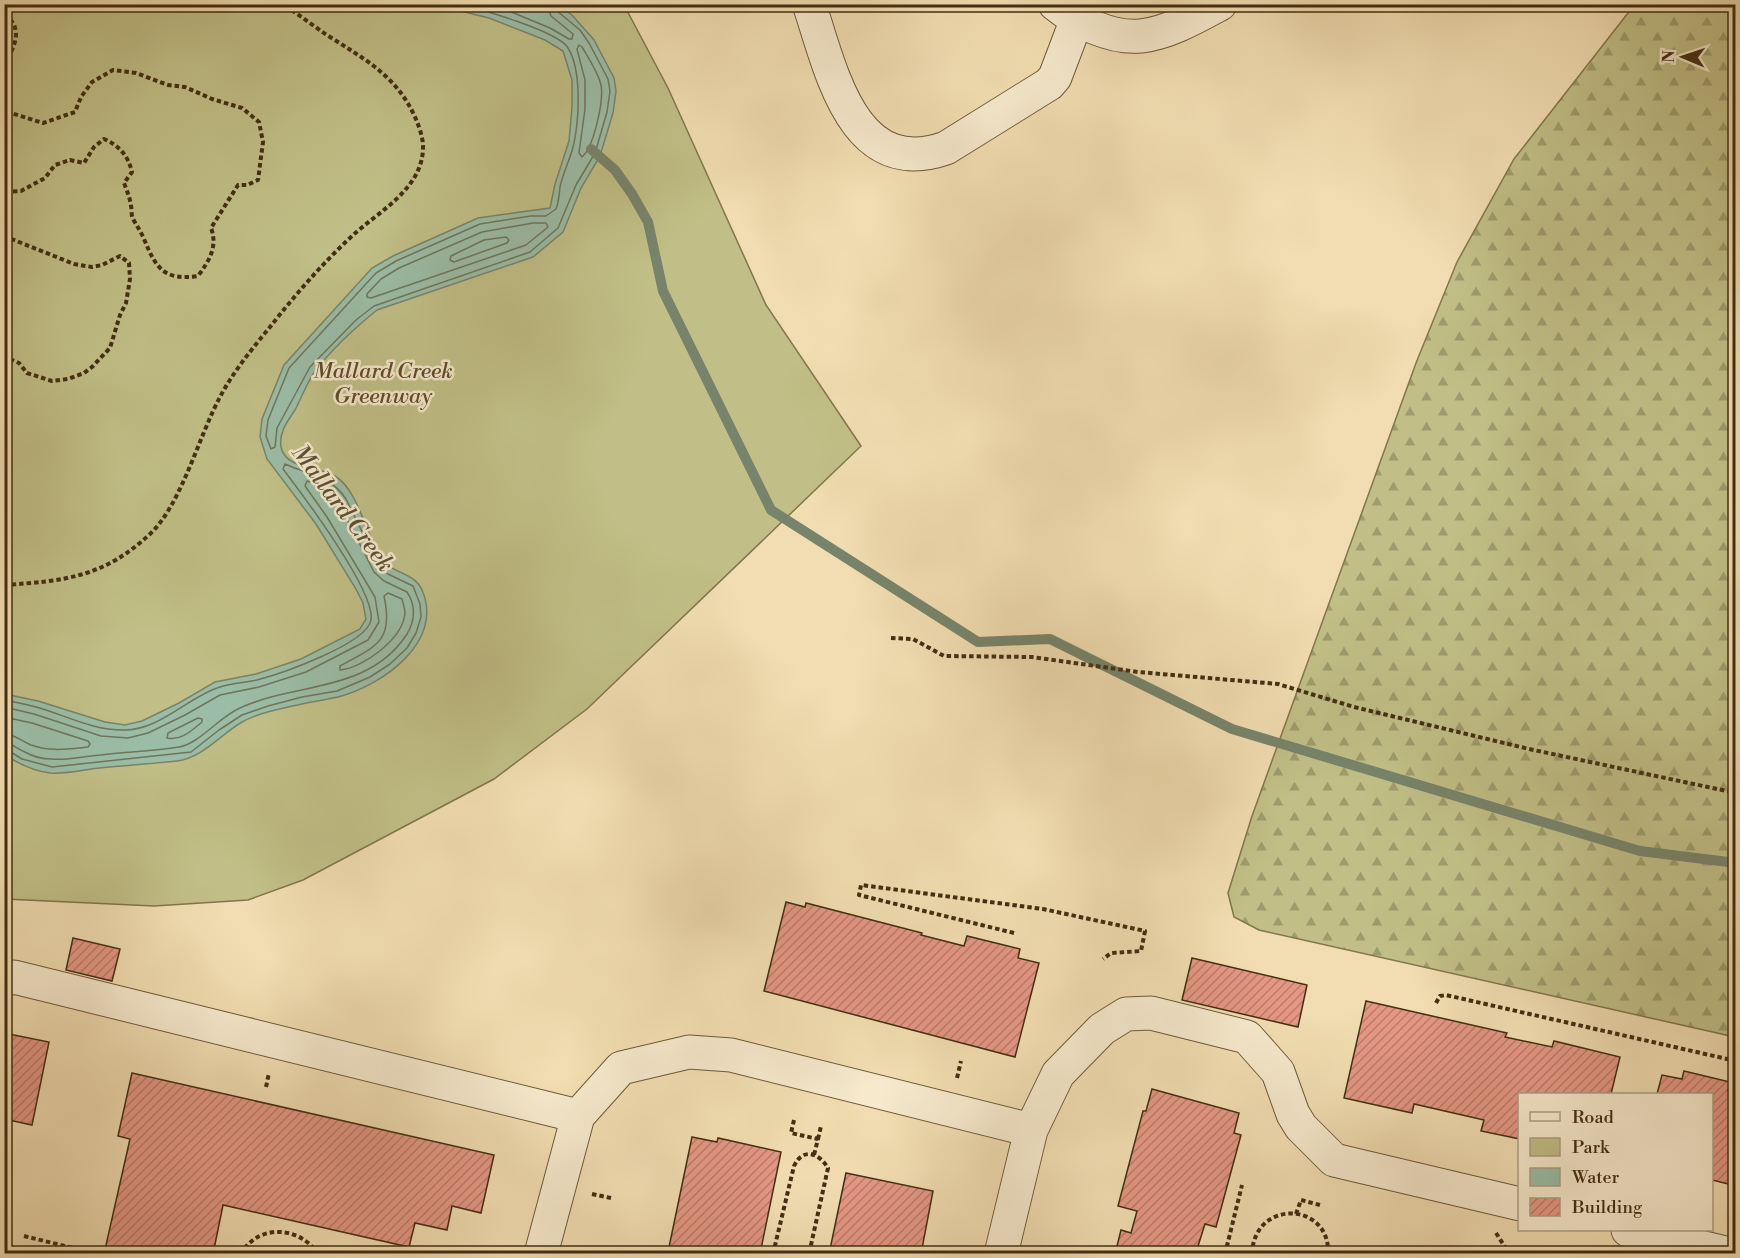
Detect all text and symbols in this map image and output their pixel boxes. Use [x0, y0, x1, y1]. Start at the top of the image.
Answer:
north arrow [1653, 27, 1713, 87]
text: N [1659, 49, 1679, 63]
park label: Mallard Creek Greenway [313, 358, 453, 410]
water label: Mallard Creek [284, 439, 400, 578]
legend [1518, 1093, 1713, 1231]
text: Road [1572, 1106, 1615, 1129]
text: Park [1572, 1136, 1611, 1159]
text: Water [1571, 1166, 1620, 1189]
text: Building [1571, 1196, 1643, 1219]

